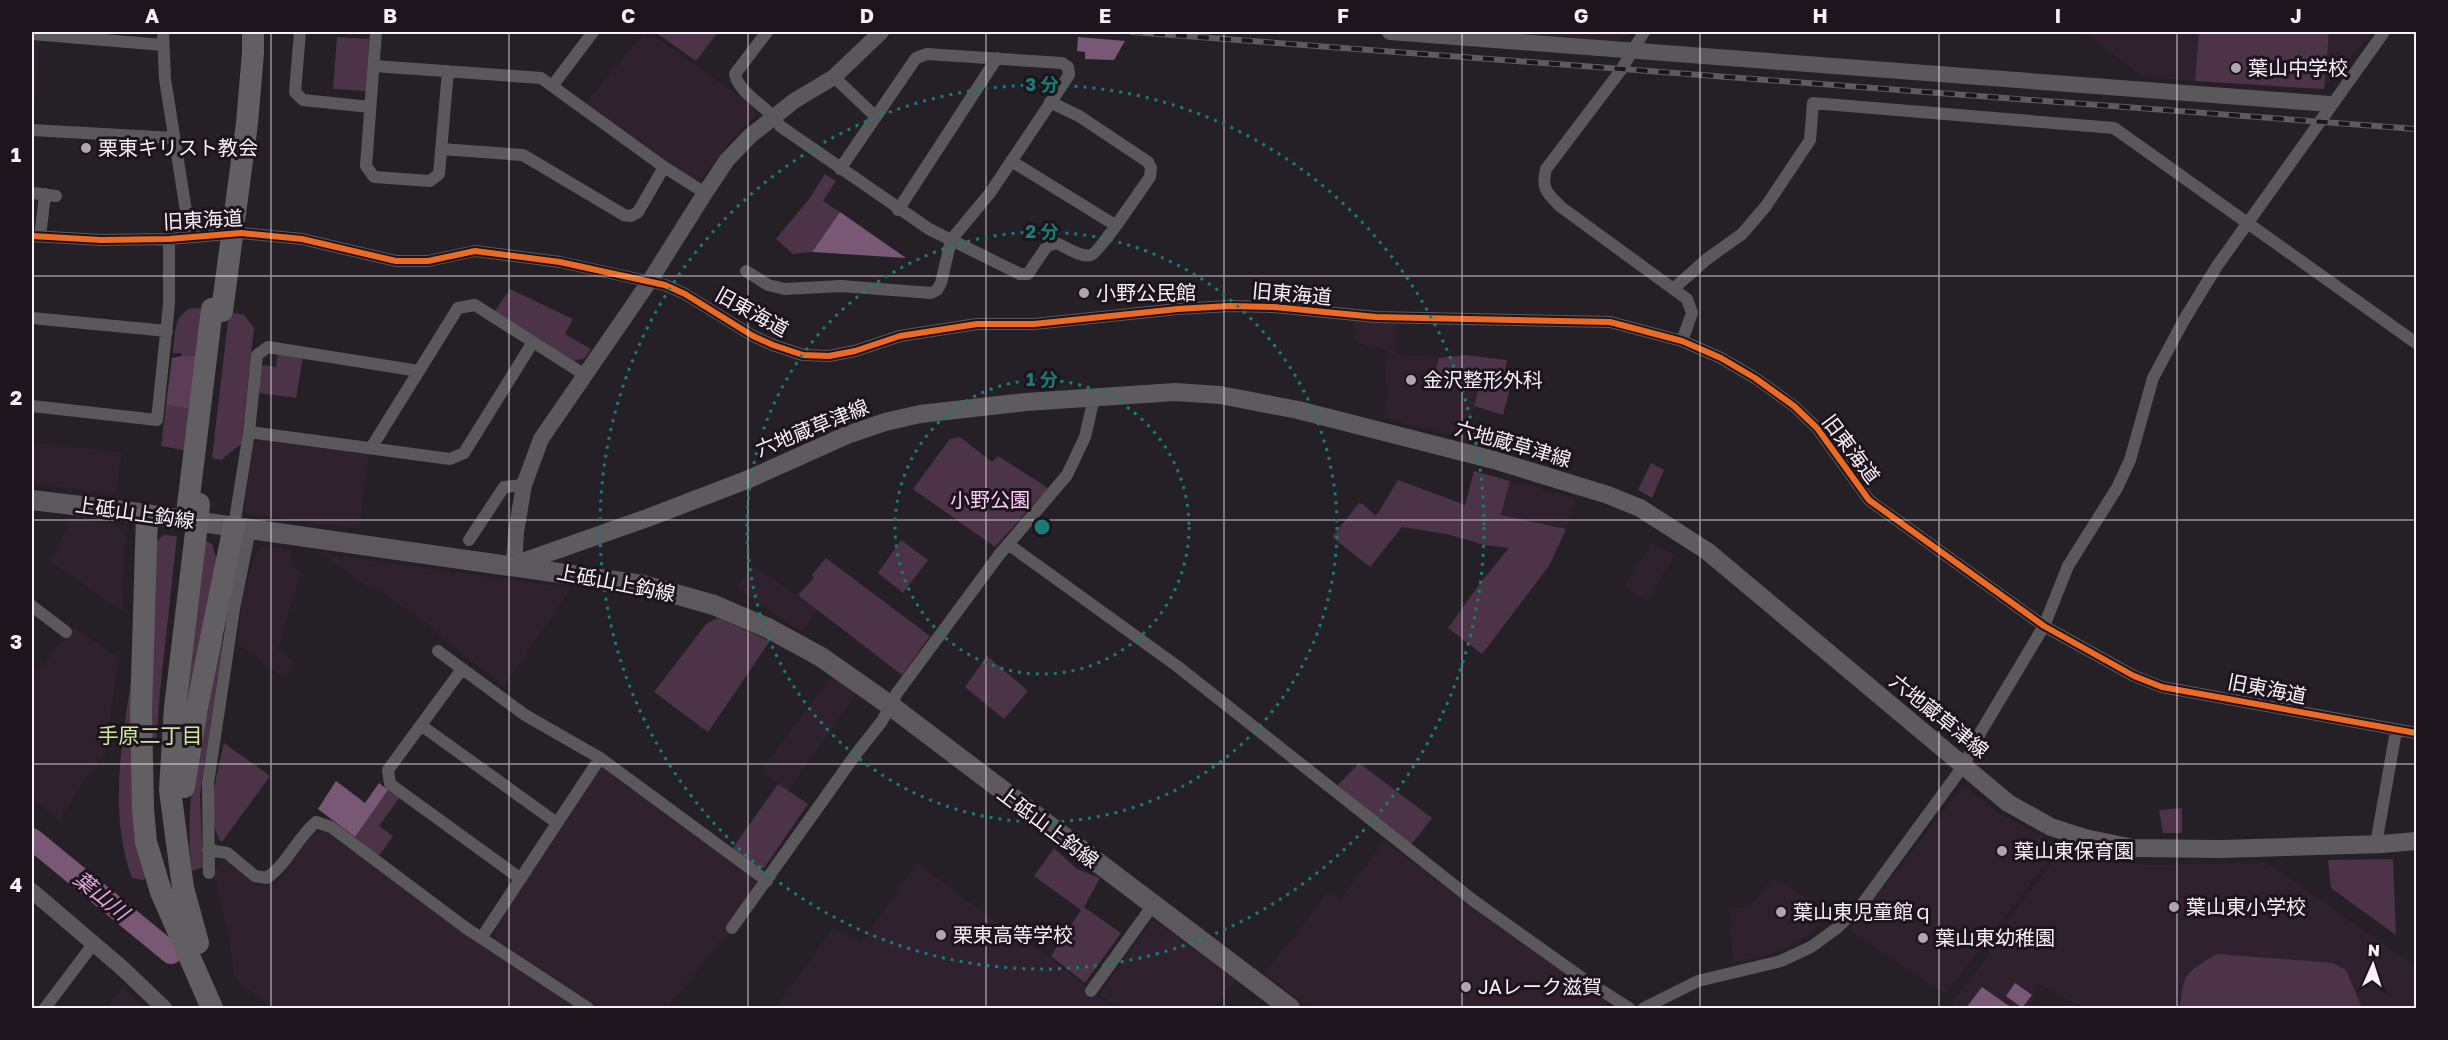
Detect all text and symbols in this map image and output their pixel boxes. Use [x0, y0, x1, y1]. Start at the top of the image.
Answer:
text: A [145, 3, 159, 27]
text: B [383, 3, 397, 27]
text: C [621, 3, 635, 27]
text: D [860, 3, 874, 27]
text: E [1099, 3, 1111, 27]
text: F [1337, 3, 1349, 27]
text: G [1574, 3, 1588, 27]
text: H [1812, 3, 1828, 27]
text: I [2055, 3, 2061, 27]
text: J [2290, 3, 2302, 27]
place label: 葉山中学校 [2248, 55, 2348, 79]
marker: 葉山中学校 [2229, 61, 2243, 75]
text: 3 分 [1025, 73, 1059, 95]
place label: 栗東キリスト教会 [98, 135, 258, 159]
marker: 栗東キリスト教会 [79, 141, 93, 155]
text: 1 [11, 142, 21, 166]
street label: 旧東海道 [162, 205, 244, 233]
text: 2 分 [1025, 220, 1059, 242]
street label: 旧東海道 [1251, 278, 1333, 308]
place label: 小野公民館 [1096, 280, 1196, 304]
street label: 旧東海道 [712, 281, 793, 341]
marker: 小野公民館 [1077, 286, 1091, 300]
place label: 金沢整形外科 [1423, 367, 1543, 391]
text: 1 分 [1026, 368, 1058, 390]
marker: 金沢整形外科 [1404, 373, 1418, 387]
text: 2 [10, 385, 22, 409]
street label: 六地蔵草津線 [751, 393, 872, 461]
street label: 旧東海道 [1818, 409, 1885, 488]
street label: 六地蔵草津線 [1452, 415, 1574, 471]
park label: 小野公園 [950, 487, 1030, 511]
street label: 上砥山上鈎線 [74, 492, 196, 532]
centre of rings [1032, 517, 1052, 537]
street label: 上砥山上鈎線 [555, 559, 677, 605]
text: 3 [10, 629, 22, 653]
street label: 六地蔵草津線 [1885, 668, 1994, 762]
street label: 旧東海道 [2226, 669, 2309, 707]
district label: 手原二丁目 [98, 722, 203, 748]
street label: 上砥山上鈎線 [993, 781, 1104, 872]
place label: 葉山東保育園 [2014, 838, 2134, 862]
marker: 葉山東保育園 [1995, 844, 2009, 858]
water label: 葉山川 [69, 865, 136, 926]
text: 4 [10, 872, 22, 896]
place label: 葉山東小学校 [2186, 894, 2306, 918]
place label: 葉山東児童館ｑ [1793, 899, 1933, 924]
marker: 葉山東小学校 [2167, 900, 2181, 914]
marker: 葉山東児童館ｑ [1774, 905, 1788, 919]
place label: 栗東高等学校 [953, 922, 1073, 946]
place label: 葉山東幼稚園 [1935, 925, 2055, 949]
marker: 栗東高等学校 [934, 928, 948, 942]
marker: 葉山東幼稚園 [1916, 931, 1930, 945]
north arrow [2343, 935, 2403, 995]
text: N [2367, 940, 2380, 960]
place label: JAレーク滋賀 [1478, 974, 1602, 998]
marker: JAレーク滋賀 [1459, 980, 1473, 994]

